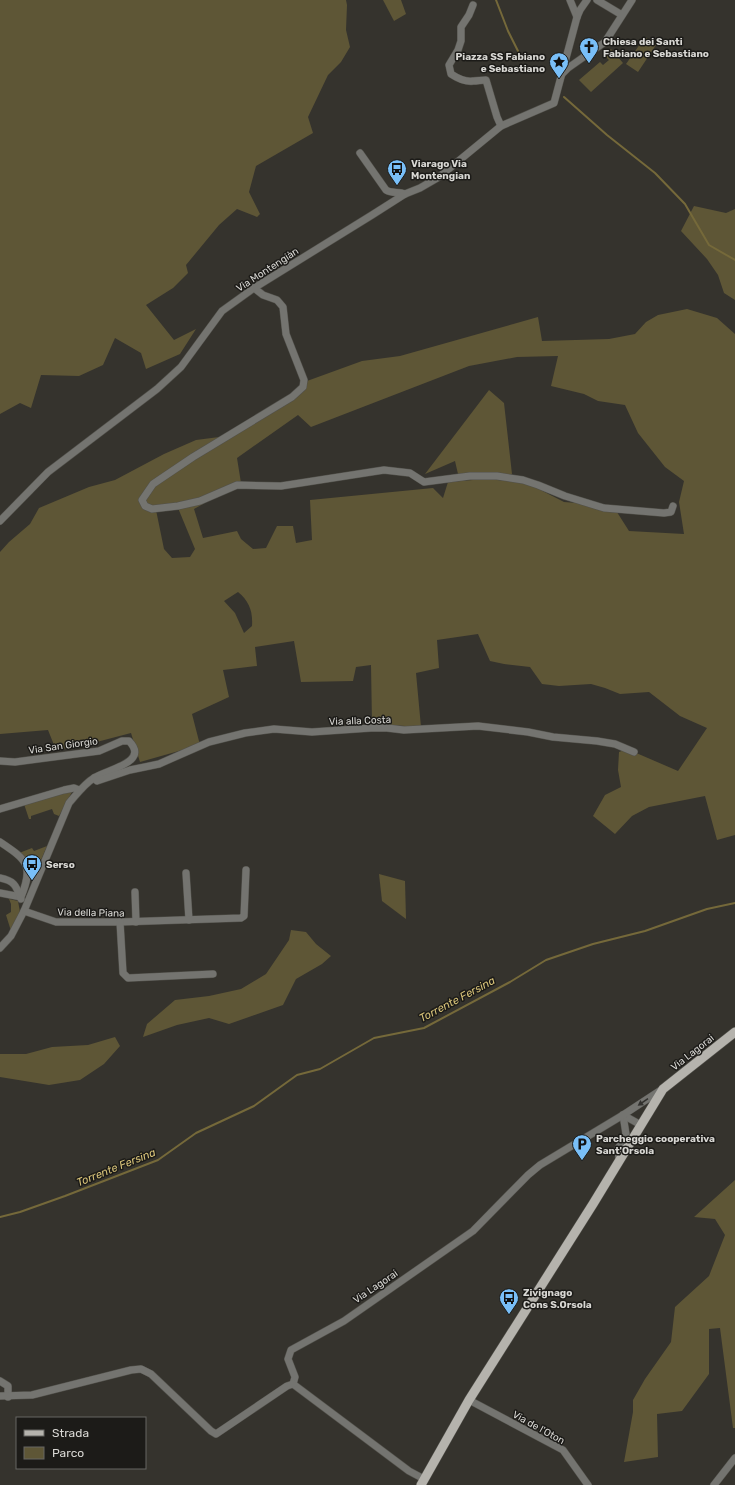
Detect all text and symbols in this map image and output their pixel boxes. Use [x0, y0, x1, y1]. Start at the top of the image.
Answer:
church icon: Chiesa dei Santi Fabiano e Sebastiano [578, 36, 600, 64]
place label: Chiesa dei Santi Fabiano e Sebastiano [603, 36, 709, 60]
place label: Piazza SS Fabiano e Sebastiano [456, 51, 545, 75]
place icon: Piazza SS Fabiano e Sebastiano [548, 51, 570, 79]
bus stop icon: Viarago Via Montengian [386, 158, 408, 186]
place label: Viarago Via Montengian [411, 158, 470, 182]
street label: Via Montengiàn [234, 245, 301, 295]
street label: Via alla Costa [329, 714, 391, 728]
street label: Via San Giorgio [28, 735, 99, 757]
bus stop icon: Serso [21, 853, 43, 881]
place label: Serso [46, 859, 75, 871]
street label: Via della Piana [57, 906, 125, 920]
water label: Torrente Fersina [417, 974, 498, 1025]
street label: Via Lagorai [669, 1032, 717, 1073]
one-way arrow [638, 1098, 648, 1106]
parking icon: Parcheggio cooperativa Sant'Orsola [571, 1133, 593, 1161]
place label: Parcheggio cooperativa Sant'Orsola [596, 1133, 715, 1157]
water label: Torrente Fersina [75, 1146, 158, 1189]
street label: Via Lagorai [351, 1267, 400, 1306]
bus stop icon: Zivignago Cons S.Orsola [498, 1287, 520, 1315]
place label: Zivignago Cons S.Orsola [523, 1287, 592, 1311]
street label: Via de l'Oton [510, 1409, 567, 1447]
legend [16, 1417, 146, 1469]
text: Strada [52, 1426, 89, 1440]
text: Parco [52, 1446, 84, 1460]

